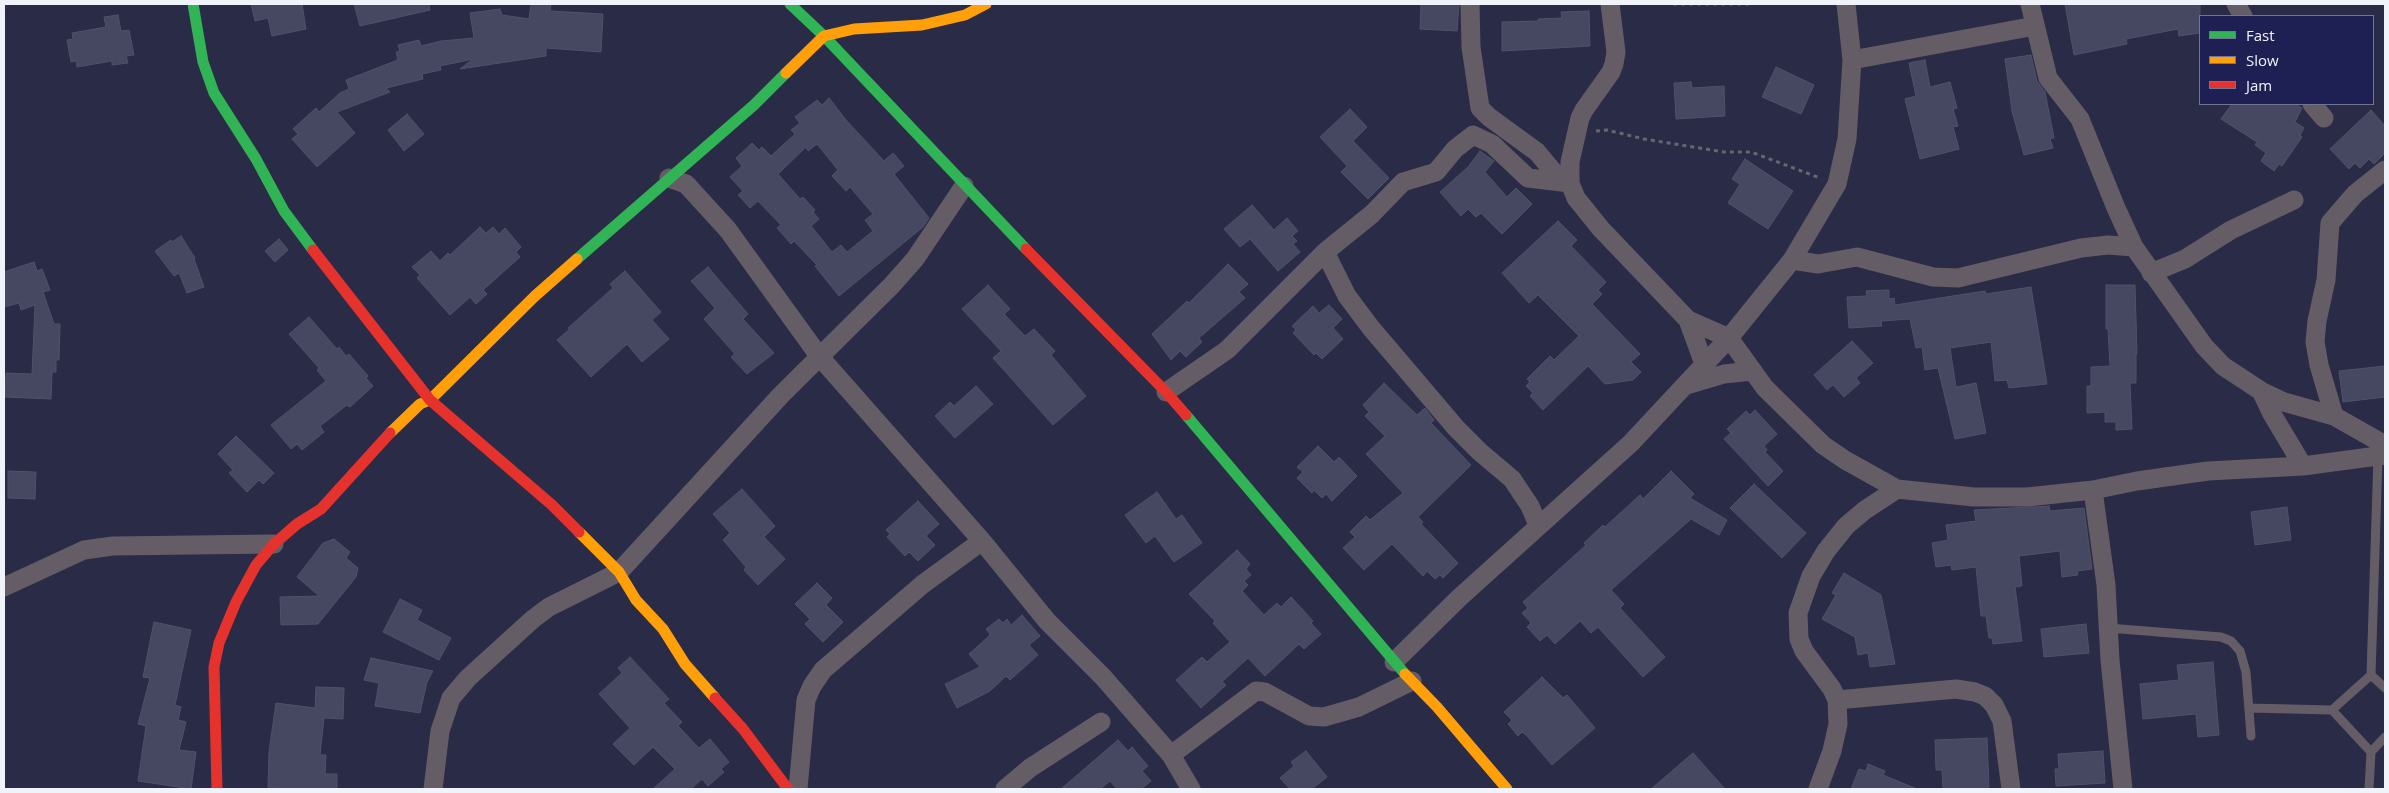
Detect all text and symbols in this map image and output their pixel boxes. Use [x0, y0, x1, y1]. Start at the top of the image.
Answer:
legend [2199, 15, 2374, 105]
text: Fast [2246, 25, 2275, 45]
text: Slow [2246, 50, 2279, 70]
text: Jam [2246, 75, 2272, 95]

